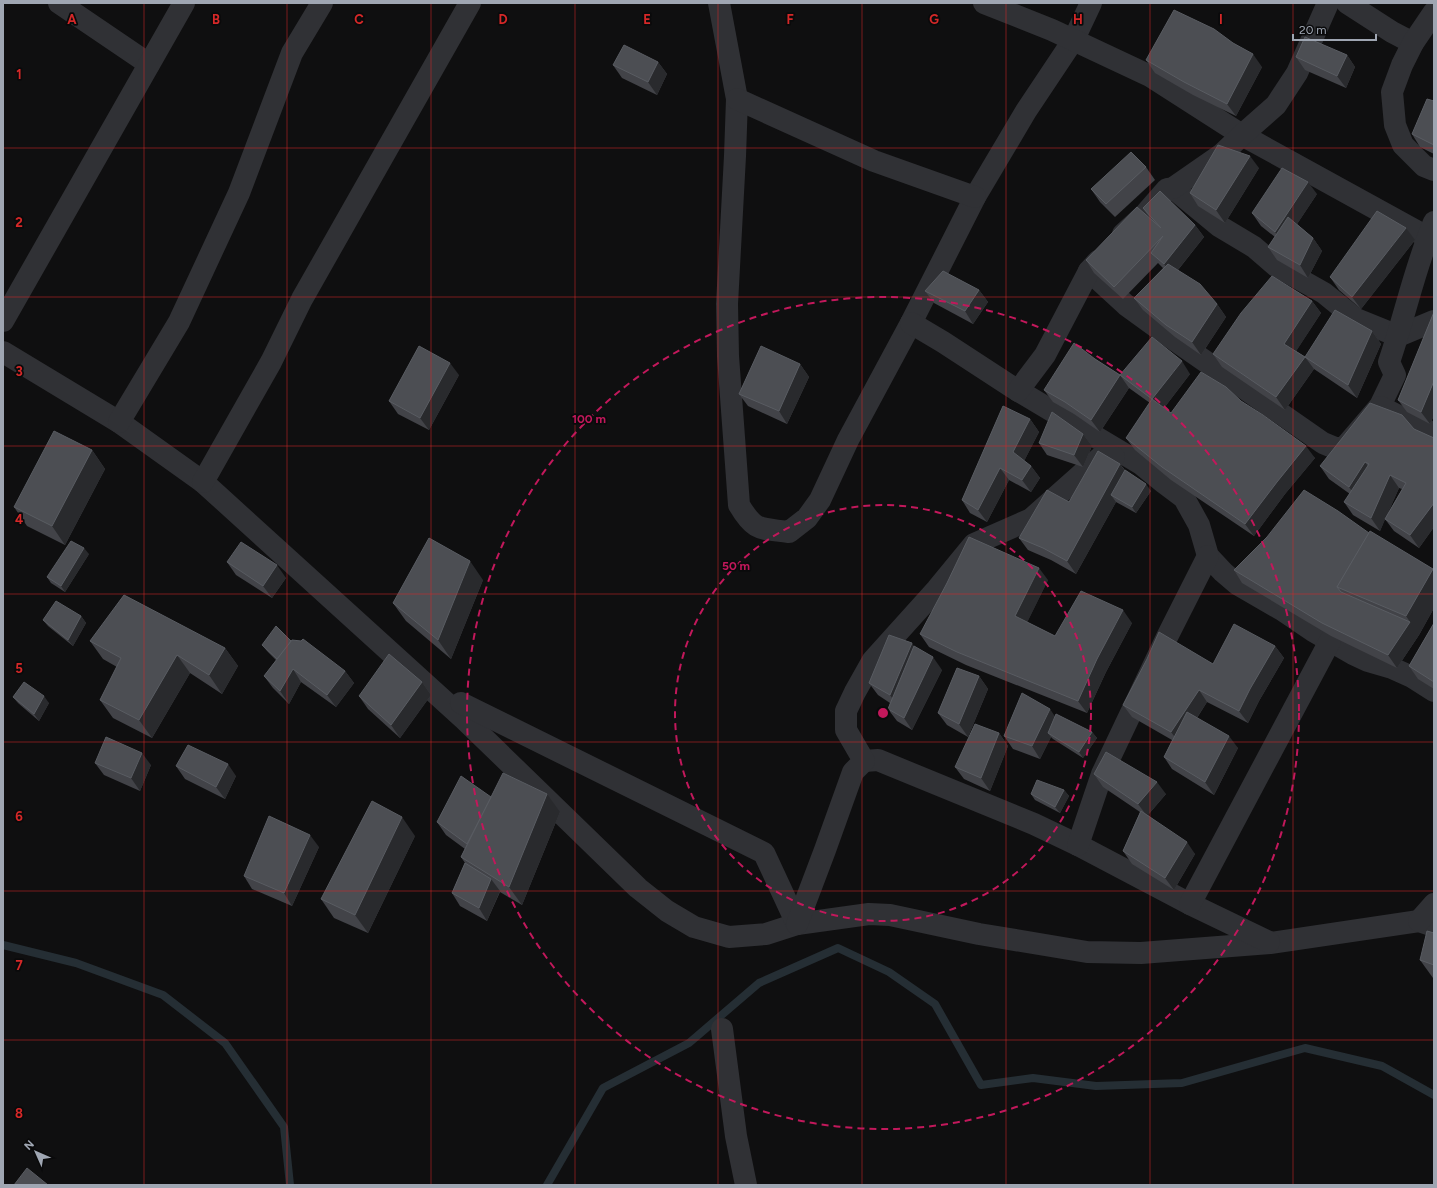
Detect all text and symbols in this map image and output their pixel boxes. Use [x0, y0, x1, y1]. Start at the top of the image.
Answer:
text: A [67, 12, 77, 27]
text: B [212, 12, 220, 27]
text: C [354, 12, 364, 27]
text: D [498, 12, 508, 27]
text: E [643, 12, 651, 27]
text: F [786, 12, 794, 27]
text: G [929, 12, 939, 27]
text: H [1073, 12, 1083, 27]
text: I [1219, 12, 1223, 27]
scale bar [1293, 16, 1376, 42]
text: 20 m [1299, 23, 1327, 37]
text: 1 [16, 67, 22, 82]
text: 2 [15, 215, 23, 230]
text: 3 [15, 364, 23, 379]
text: 100 m [572, 412, 606, 426]
text: 4 [15, 512, 23, 527]
text: 50 m [722, 559, 750, 573]
text: 5 [15, 661, 23, 676]
centre of rings [876, 706, 890, 720]
text: 6 [15, 809, 23, 824]
text: 7 [15, 958, 23, 973]
text: 8 [15, 1106, 23, 1121]
north arrow [16, 1132, 56, 1172]
text: N [22, 1138, 37, 1153]

